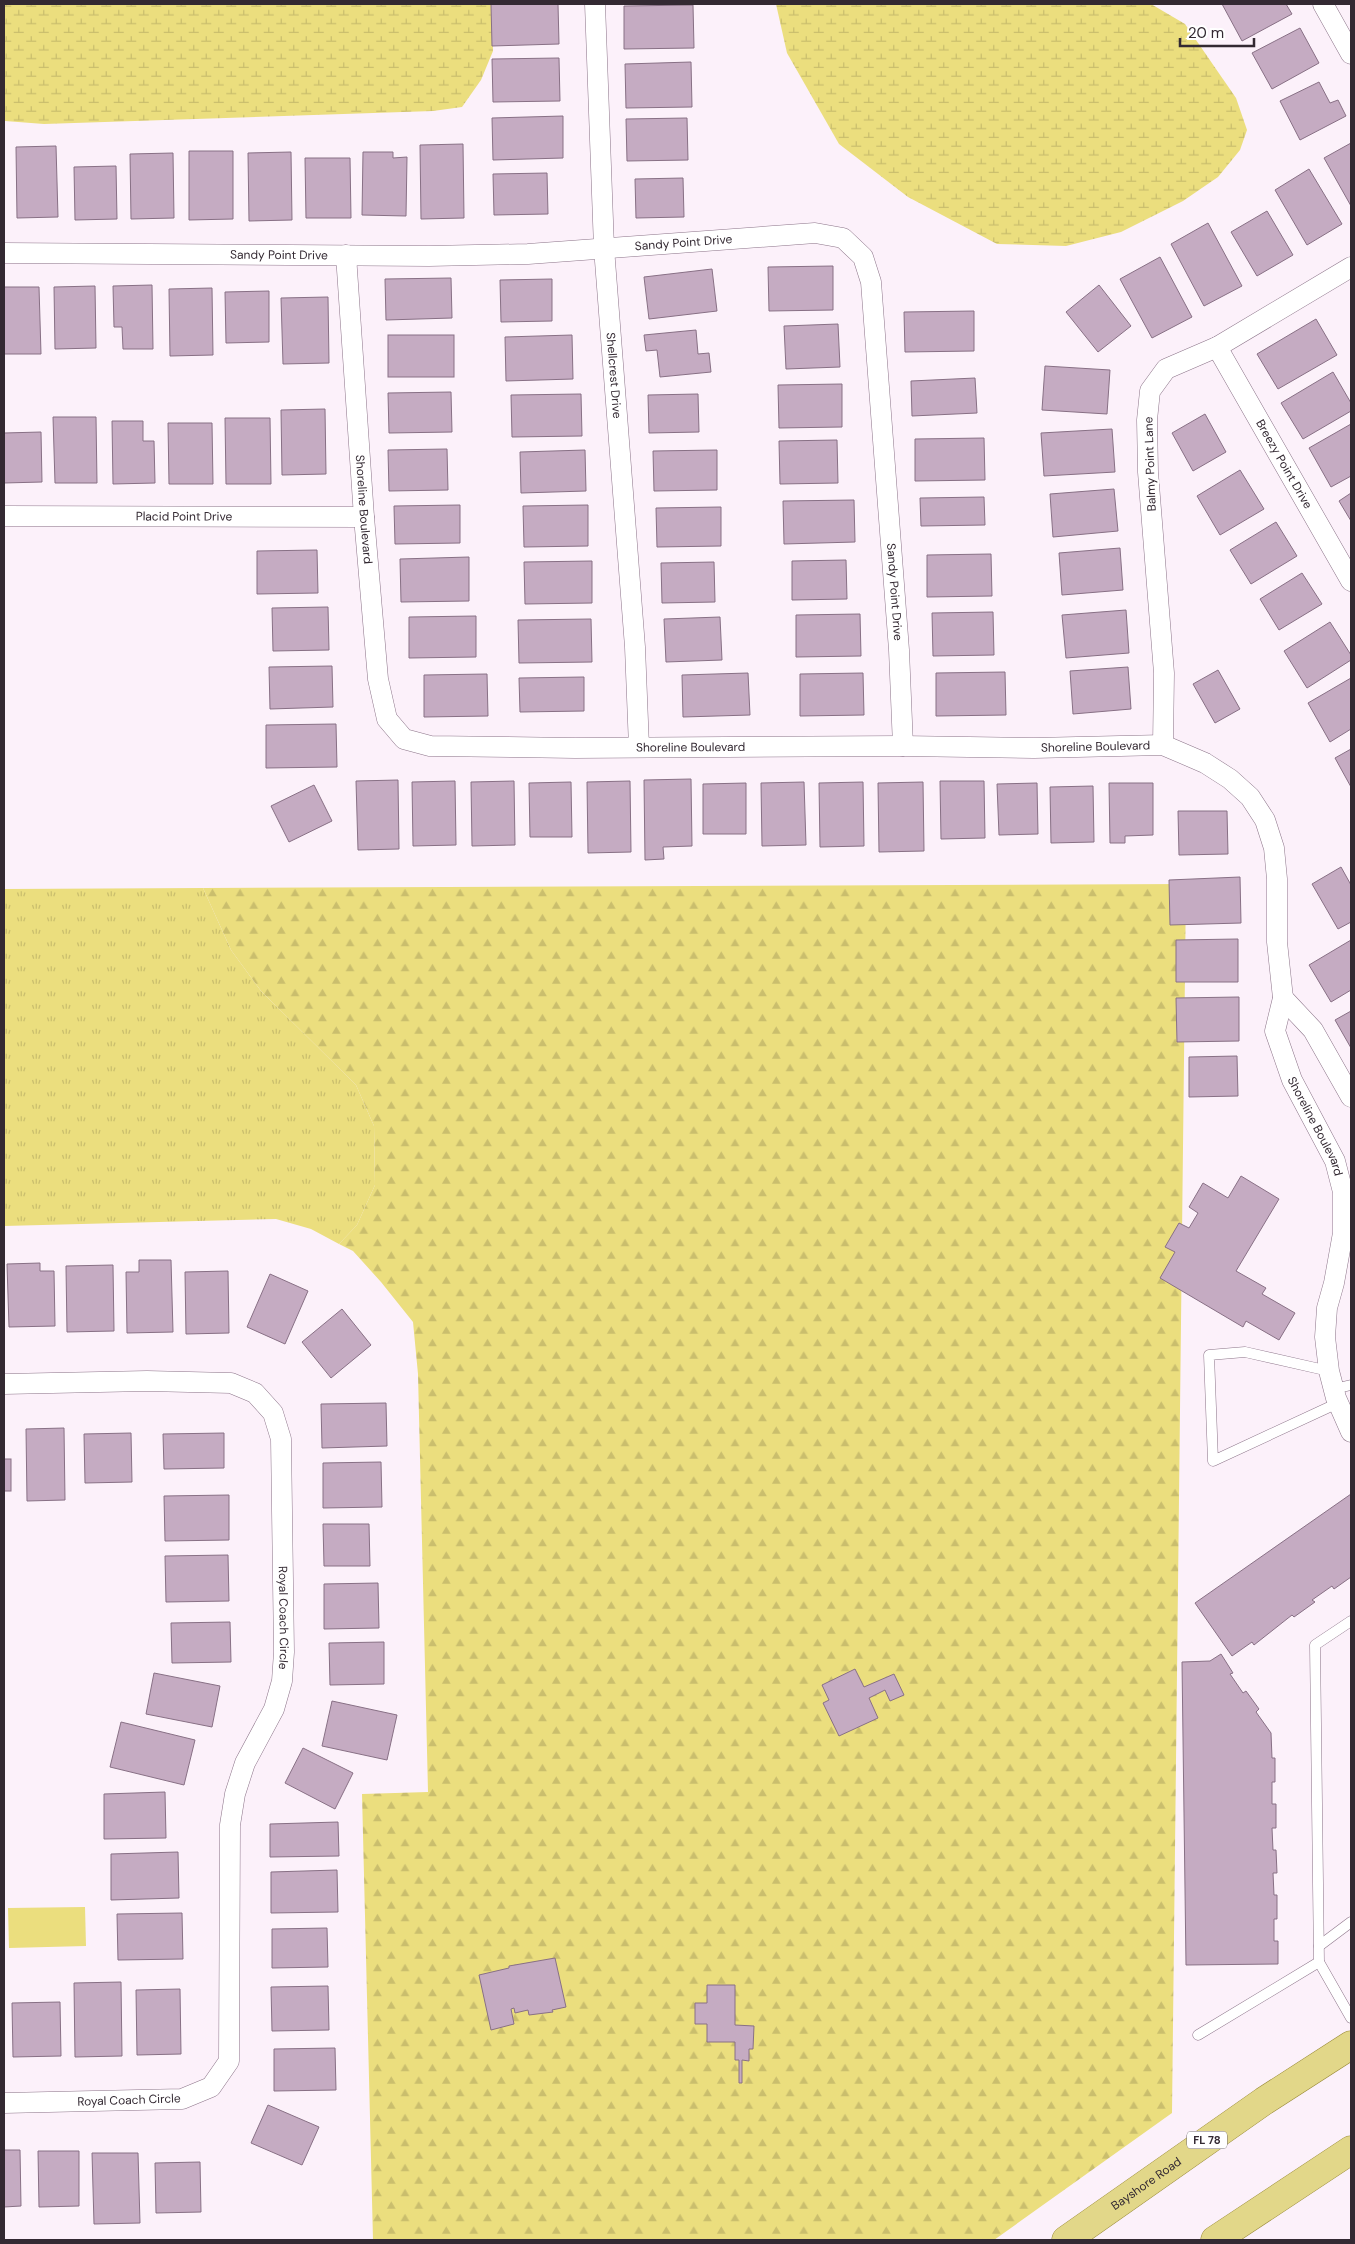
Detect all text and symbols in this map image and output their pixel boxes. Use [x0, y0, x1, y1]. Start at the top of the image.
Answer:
scale bar [1180, 15, 1254, 47]
text: 20 m [1188, 23, 1224, 43]
street label: Sandy Point Drive [634, 231, 733, 254]
street label: Sandy Point Drive [230, 247, 328, 263]
street label: Shellcrest Drive [603, 332, 625, 419]
street label: Balmy Point Lane [1140, 416, 1160, 512]
street label: Breezy Point Drive [1252, 417, 1316, 512]
street label: Shoreline Boulevard [352, 454, 376, 565]
street label: Placid Point Drive [136, 508, 232, 525]
street label: Sandy Point Drive [883, 543, 906, 642]
street label: Shoreline Boulevard [1041, 737, 1150, 756]
street label: Shoreline Boulevard [636, 739, 745, 756]
street label: Shoreline Boulevard [1284, 1074, 1347, 1178]
street label: Royal Coach Circle [275, 1566, 292, 1670]
street label: Royal Coach Circle [77, 2090, 181, 2110]
road number: FL 78 [1187, 2132, 1227, 2148]
street label: Bayshore Road [1108, 2154, 1184, 2214]

